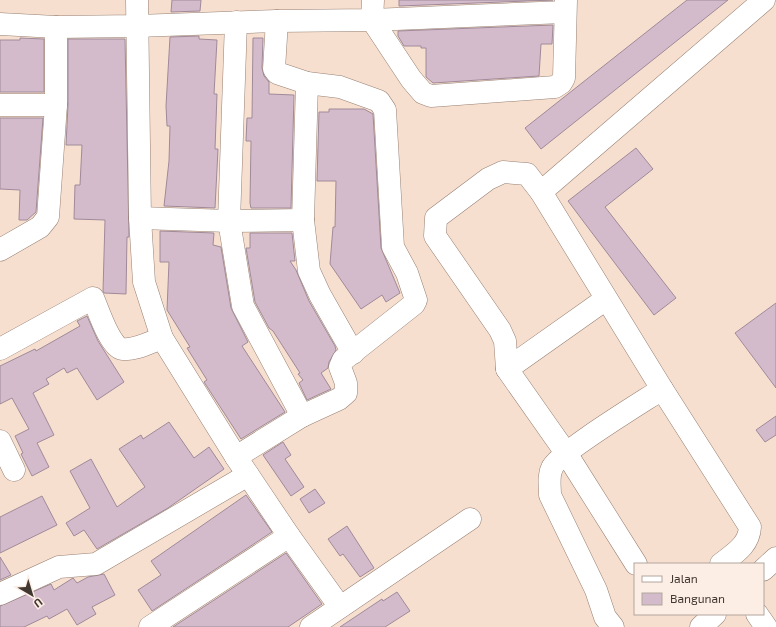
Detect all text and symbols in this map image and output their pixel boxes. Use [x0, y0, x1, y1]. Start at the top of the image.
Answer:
legend [634, 563, 764, 615]
text: Jalan [670, 571, 698, 585]
north arrow [12, 575, 52, 615]
text: Bangunan [670, 591, 725, 605]
text: U [31, 596, 45, 611]

